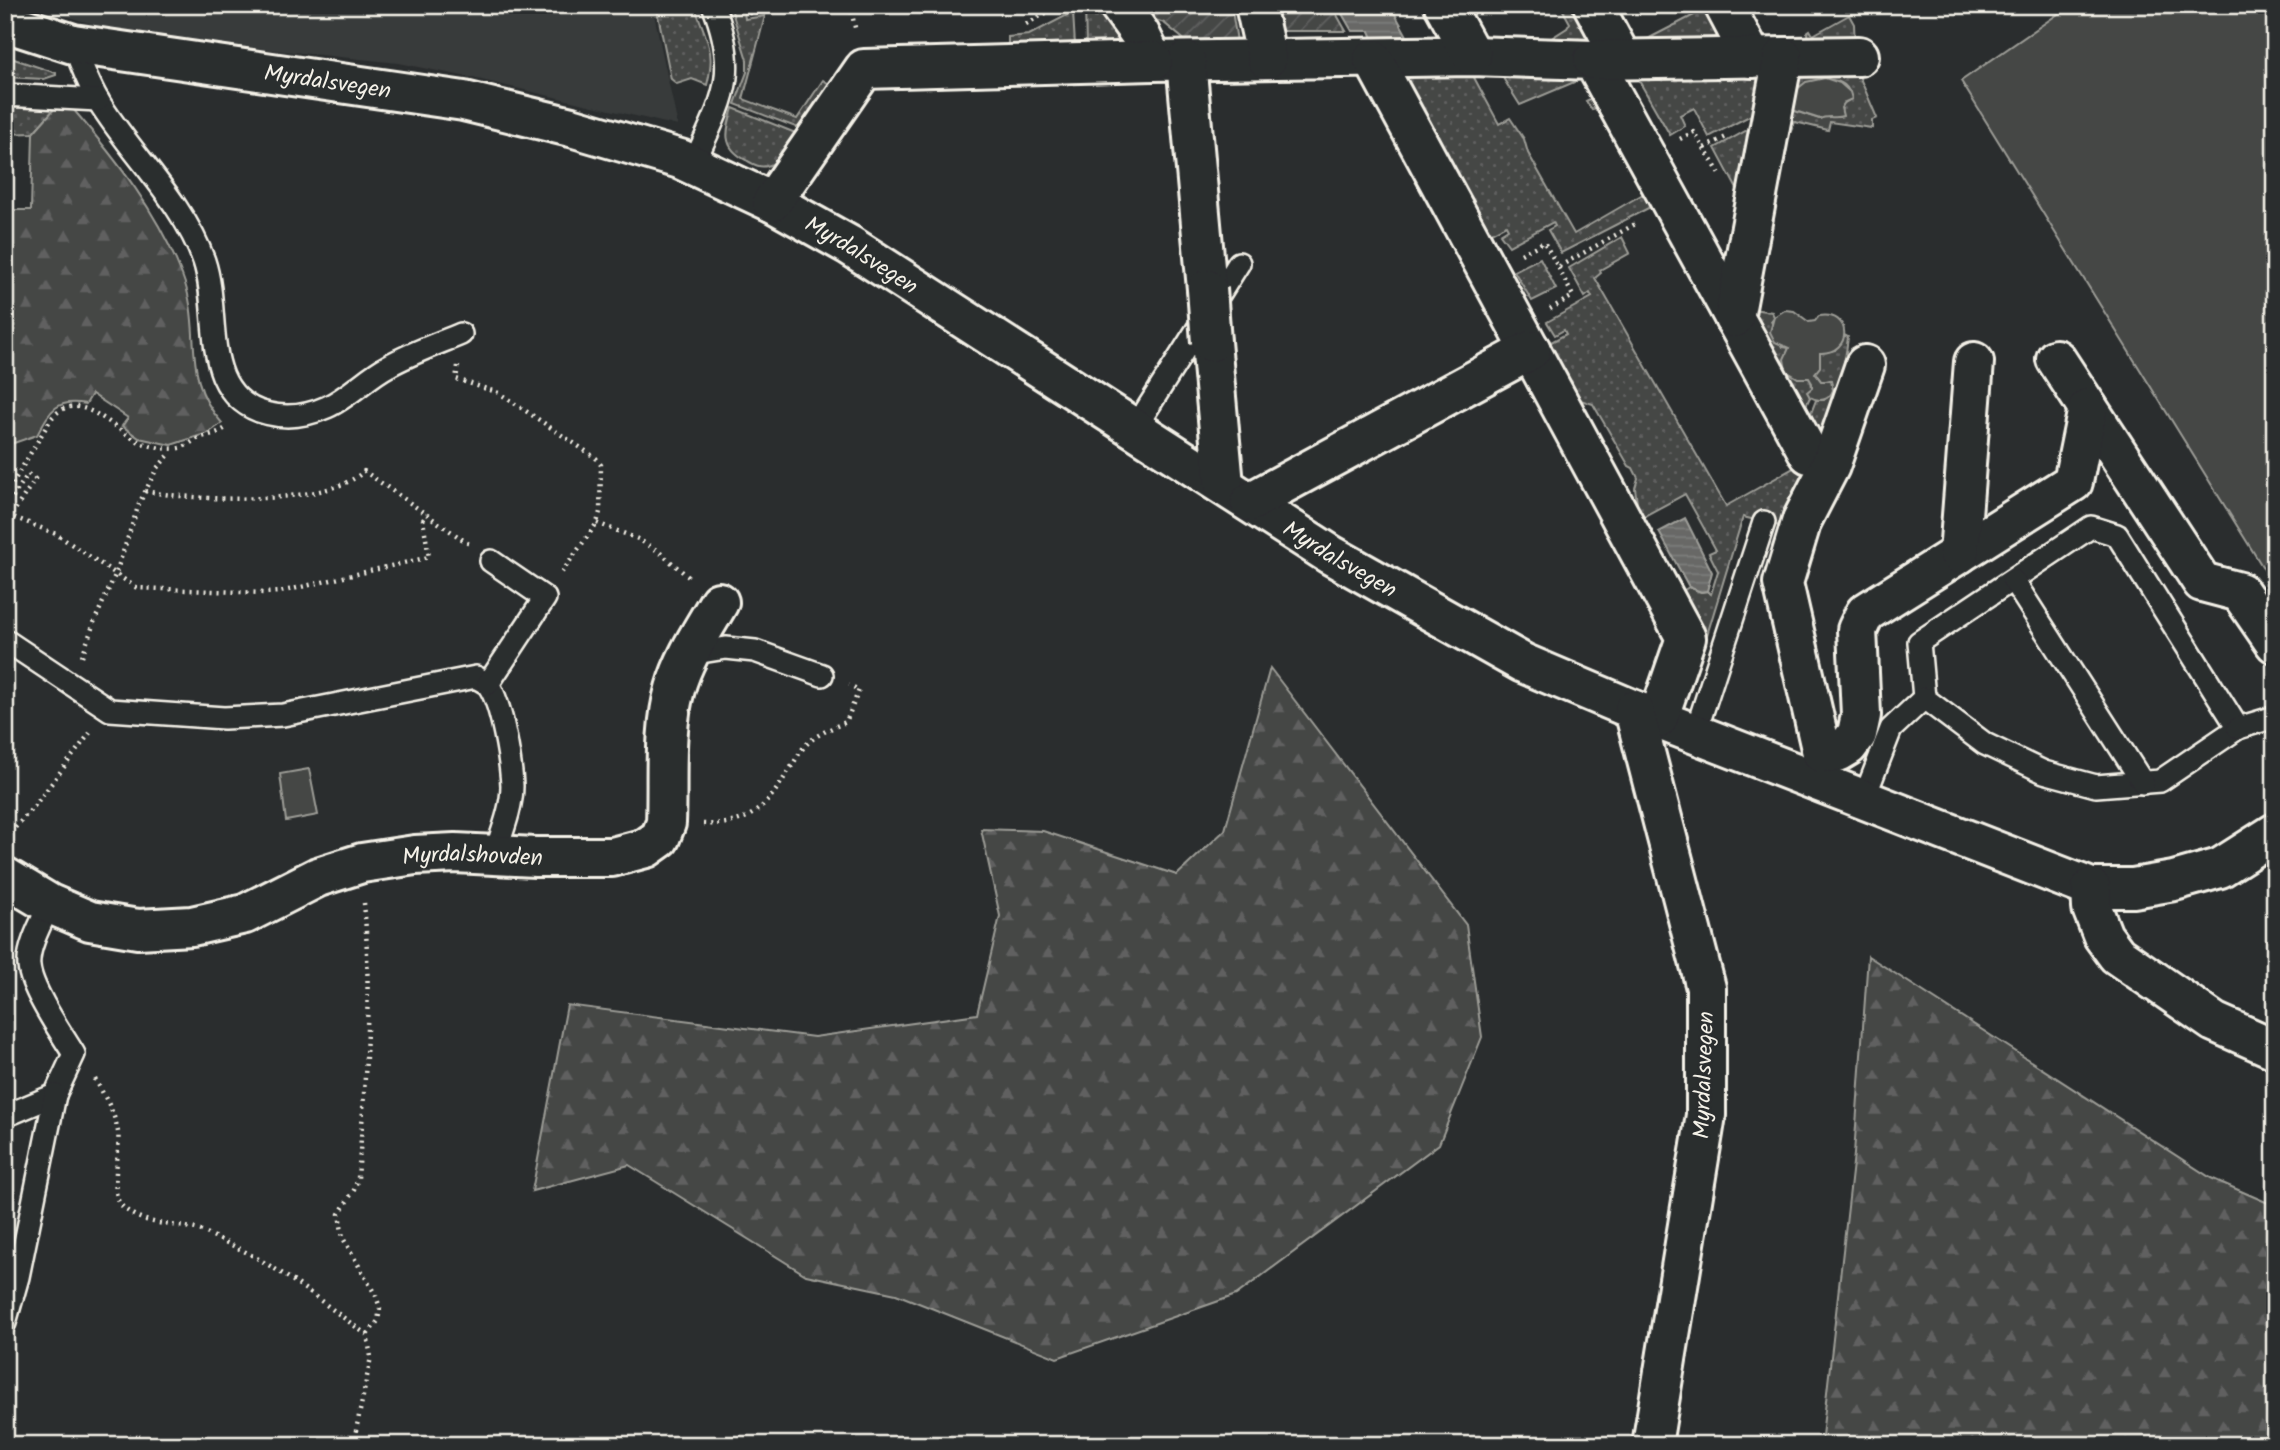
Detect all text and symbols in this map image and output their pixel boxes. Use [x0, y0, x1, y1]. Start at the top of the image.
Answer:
street label: Myrdalsvegen [262, 56, 393, 110]
street label: Myrdalsvegen [797, 208, 925, 305]
street label: Myrdalsvegen [1275, 512, 1403, 609]
street label: Myrdalshovden [400, 837, 543, 877]
street label: Myrdalsvegen [1685, 1011, 1725, 1140]

